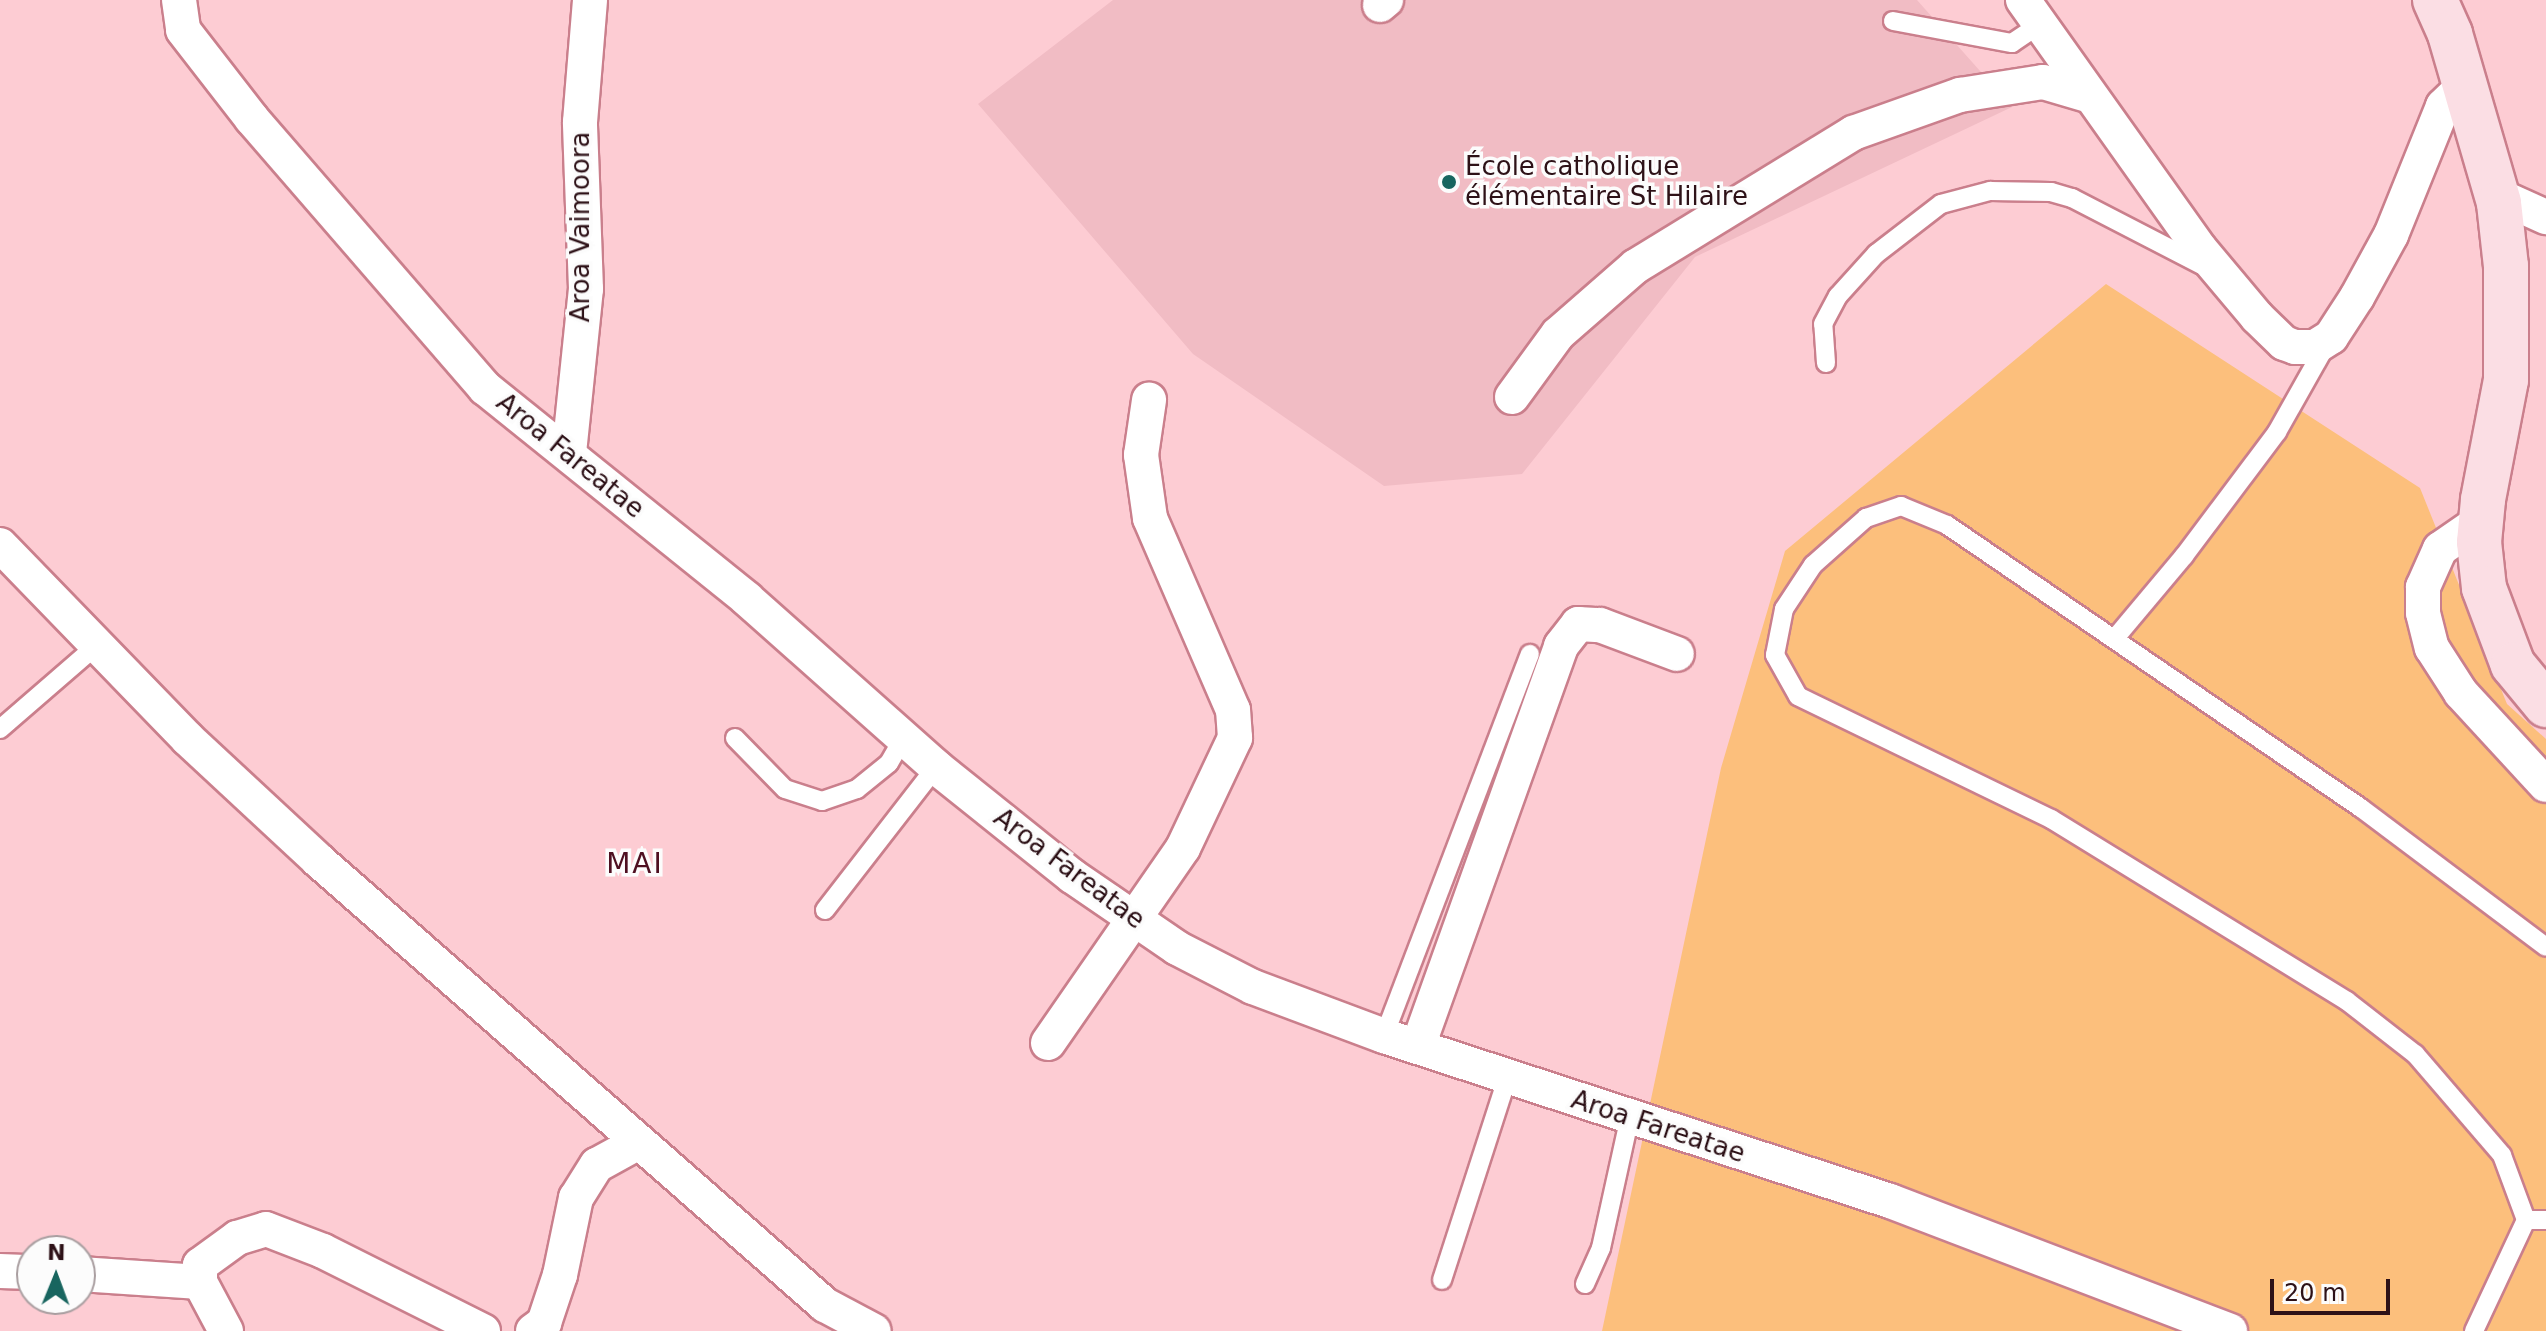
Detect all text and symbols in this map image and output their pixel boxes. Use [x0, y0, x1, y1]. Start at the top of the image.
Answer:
street label: Aroa Vaimoora [565, 132, 597, 322]
place label: École catholique élémentaire St Hilaire [1465, 151, 1748, 212]
marker: École catholique élémentaire St Hilaire [1440, 173, 1458, 191]
street label: Aroa Fareatae [490, 387, 650, 525]
street label: Aroa Fareatae [987, 802, 1151, 936]
district label: MAI [606, 847, 664, 881]
street label: Aroa Fareatae [1567, 1084, 1749, 1170]
north arrow [16, 1235, 96, 1315]
text: N [47, 1240, 66, 1265]
scale bar [2274, 1263, 2394, 1313]
text: 20 m [2284, 1279, 2346, 1307]

